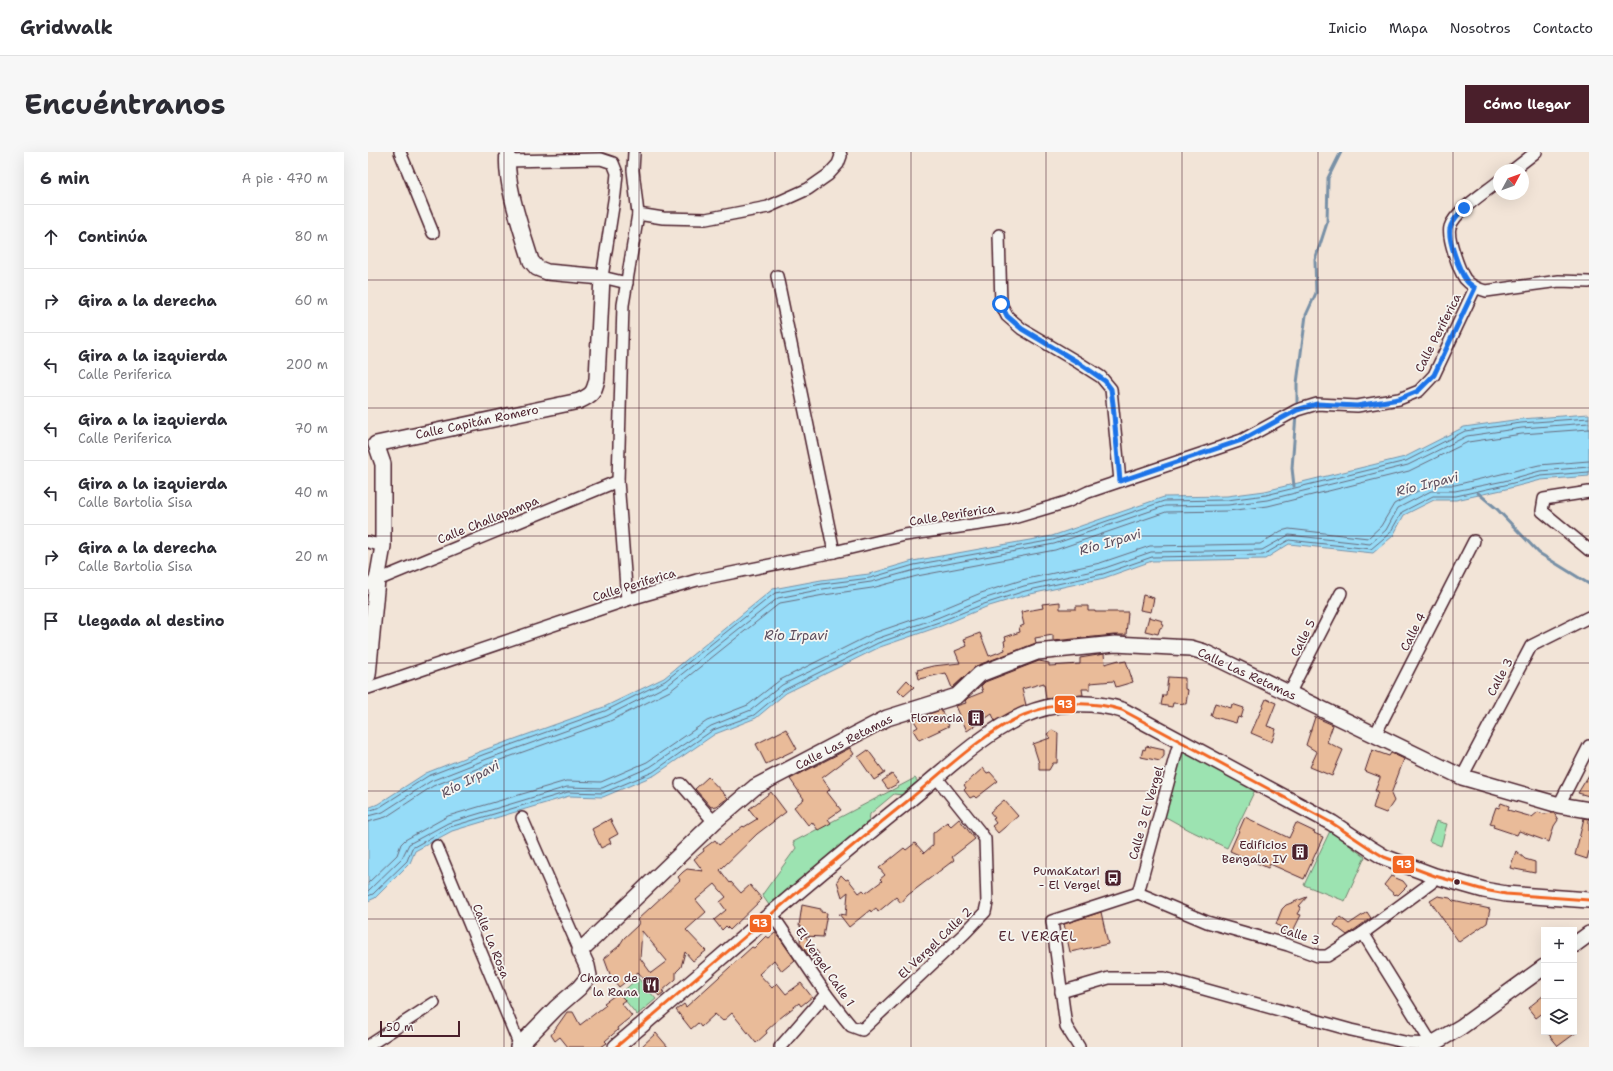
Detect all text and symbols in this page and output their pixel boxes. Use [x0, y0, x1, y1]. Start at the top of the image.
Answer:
text: Gridwalk [20, 15, 113, 40]
text: Inicio [1329, 19, 1367, 37]
text: Mapa [1389, 19, 1428, 37]
text: Nosotros [1450, 19, 1511, 37]
text: Contacto [1533, 19, 1593, 37]
text: Encuéntranos [24, 85, 226, 123]
button: Cómo llegar [1465, 85, 1589, 123]
north arrow [1493, 164, 1529, 200]
text: 6 min [40, 167, 90, 189]
text: A pie · 470 m [242, 170, 328, 187]
route end [1455, 199, 1473, 217]
icon: ahead [40, 226, 62, 248]
text: Continúa [78, 227, 147, 247]
text: 80 m [294, 228, 328, 245]
icon: right [40, 290, 62, 312]
street label: Calle Periferica [1411, 290, 1465, 375]
text: Gira a la derecha [78, 291, 217, 311]
text: 60 m [295, 292, 328, 309]
route start [992, 295, 1010, 313]
text: Gira a la izquierda [78, 346, 227, 366]
icon: left [40, 354, 62, 376]
text: 200 m [286, 356, 328, 373]
text: Calle Periferica [78, 366, 172, 383]
street label: Calle Capitán Romero [414, 401, 540, 443]
text: Gira a la izquierda [78, 410, 227, 430]
icon: left [40, 418, 62, 440]
text: 70 m [294, 420, 328, 437]
text: Calle Periferica [78, 430, 172, 447]
water label: Río Irpavi [1394, 468, 1460, 500]
text: Gira a la izquierda [78, 474, 227, 494]
icon: left [40, 482, 62, 504]
text: 40 m [294, 484, 328, 501]
street label: Calle Challapampa [435, 492, 542, 548]
text: Calle Bartolia Sisa [78, 494, 192, 511]
street label: Calle Periferica [908, 500, 996, 530]
water label: Río Irpavi [1077, 525, 1143, 559]
text: Gira a la derecha [78, 538, 217, 558]
icon: right [40, 546, 62, 568]
text: 20 m [295, 548, 328, 565]
text: Calle Bartolia Sisa [78, 558, 192, 575]
street label: Calle Periferica [590, 565, 678, 605]
icon: arrive [40, 610, 62, 632]
street label: Calle 4 [1397, 610, 1429, 654]
text: Llegada al destino [78, 611, 225, 631]
street label: Calle 5 [1287, 617, 1319, 659]
water label: Río Irpavi [764, 627, 828, 644]
street label: Calle Las Retamas [1195, 644, 1299, 704]
street label: Calle 3 [1483, 655, 1517, 699]
line badge: 93 [1054, 695, 1076, 714]
text: 93 [1057, 697, 1073, 712]
building icon: Florencia [966, 708, 986, 728]
street label: Calle Las Retamas [793, 710, 895, 773]
place label: Florencia [911, 710, 964, 726]
water label: Río Irpavi [438, 756, 502, 801]
street label: Calle 3 El Vergel [1125, 764, 1167, 862]
place label: Edificios Bengala IV [1222, 837, 1287, 867]
building icon: Edificios Bengala IV [1290, 842, 1310, 862]
line badge: 93 [1392, 855, 1415, 874]
text: 93 [1396, 857, 1412, 872]
place label: PumaKatari - El Vergel [1033, 863, 1100, 893]
bus stop icon: PumaKatari - El Vergel [1103, 868, 1123, 888]
unlabelled marker [1452, 877, 1462, 887]
street label: Calle La Rosa [469, 901, 513, 981]
street label: El Vergel Calle 2 [895, 904, 975, 982]
line badge: 93 [749, 914, 772, 933]
text: 93 [752, 916, 768, 931]
street label: Calle 3 [1278, 921, 1322, 949]
street label: El Vergel Calle 1 [792, 924, 858, 1010]
map controls [1541, 927, 1577, 1035]
button: + [1541, 927, 1577, 963]
district label: EL VERGEL [999, 928, 1077, 945]
button: − [1541, 963, 1577, 999]
place label: Charco de la Rana [580, 970, 639, 1000]
restaurant icon: Charco de la Rana [641, 975, 661, 995]
button: layers [1541, 999, 1577, 1035]
scale bar [380, 1019, 460, 1038]
text: 50 m [386, 1020, 414, 1035]

